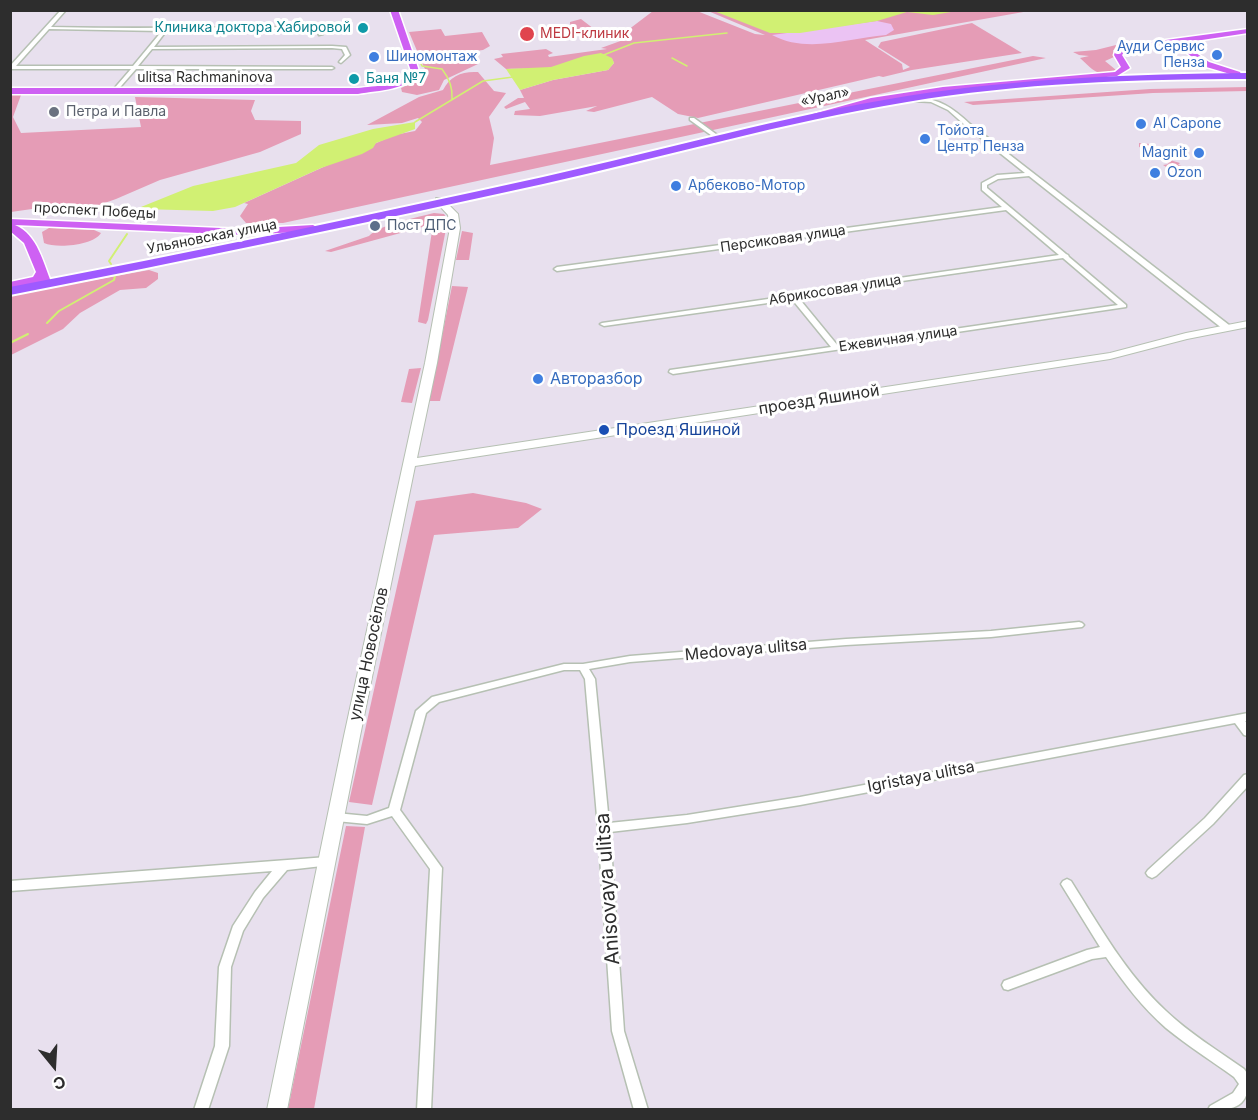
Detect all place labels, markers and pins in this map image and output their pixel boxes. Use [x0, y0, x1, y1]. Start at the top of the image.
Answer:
place label: Клиника доктора Хабировой [155, 20, 351, 36]
marker: Клиника доктора Хабировой [356, 21, 370, 35]
marker: MEDI-клиник [518, 25, 536, 43]
place label: MEDI-клиник [540, 26, 629, 42]
place label: Ауди Сервис Пенза [1117, 39, 1205, 72]
marker: Ауди Сервис Пенза [1210, 48, 1224, 62]
place label: Шиномонтаж [386, 49, 478, 65]
marker: Шиномонтаж [367, 50, 381, 64]
place label: Баня №7 [366, 71, 426, 87]
marker: Баня №7 [347, 72, 361, 86]
place label: Петра и Павла [66, 104, 166, 120]
marker: Петра и Павла [47, 105, 61, 119]
place label: Al Capone [1153, 116, 1221, 132]
marker: Al Capone [1134, 117, 1148, 131]
place label: Тойота Центр Пенза [937, 123, 1024, 156]
marker: Тойота Центр Пенза [918, 132, 932, 146]
place label: Magnit [1142, 145, 1187, 161]
marker: Magnit [1192, 146, 1206, 160]
place label: Ozon [1167, 165, 1202, 181]
marker: Ozon [1148, 166, 1162, 180]
place label: Арбеково-Мотор [688, 178, 805, 194]
marker: Арбеково-Мотор [669, 179, 683, 193]
place label: Пост ДПС [387, 218, 456, 234]
marker: Пост ДПС [368, 219, 382, 233]
place label: Авторазбор [550, 369, 643, 389]
marker: Авторазбор [531, 372, 545, 386]
place label: Проезд Яшиной [616, 420, 740, 440]
marker: Проезд Яшиной [597, 423, 611, 437]

